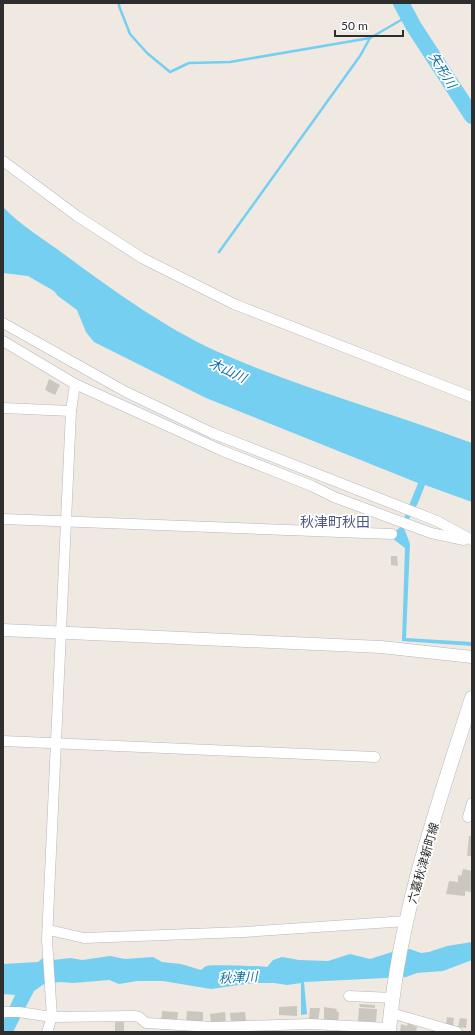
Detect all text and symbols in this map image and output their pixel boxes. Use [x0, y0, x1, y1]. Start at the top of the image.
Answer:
scale bar [335, 12, 403, 38]
text: 50 m [341, 18, 368, 33]
water label: 矢形川 [426, 49, 461, 92]
water label: 木山川 [207, 354, 251, 387]
district label: 秋津町秋田 [300, 513, 370, 530]
street label: 六嘉秋津新町線 [404, 821, 442, 905]
water label: 秋津川 [218, 968, 260, 986]

